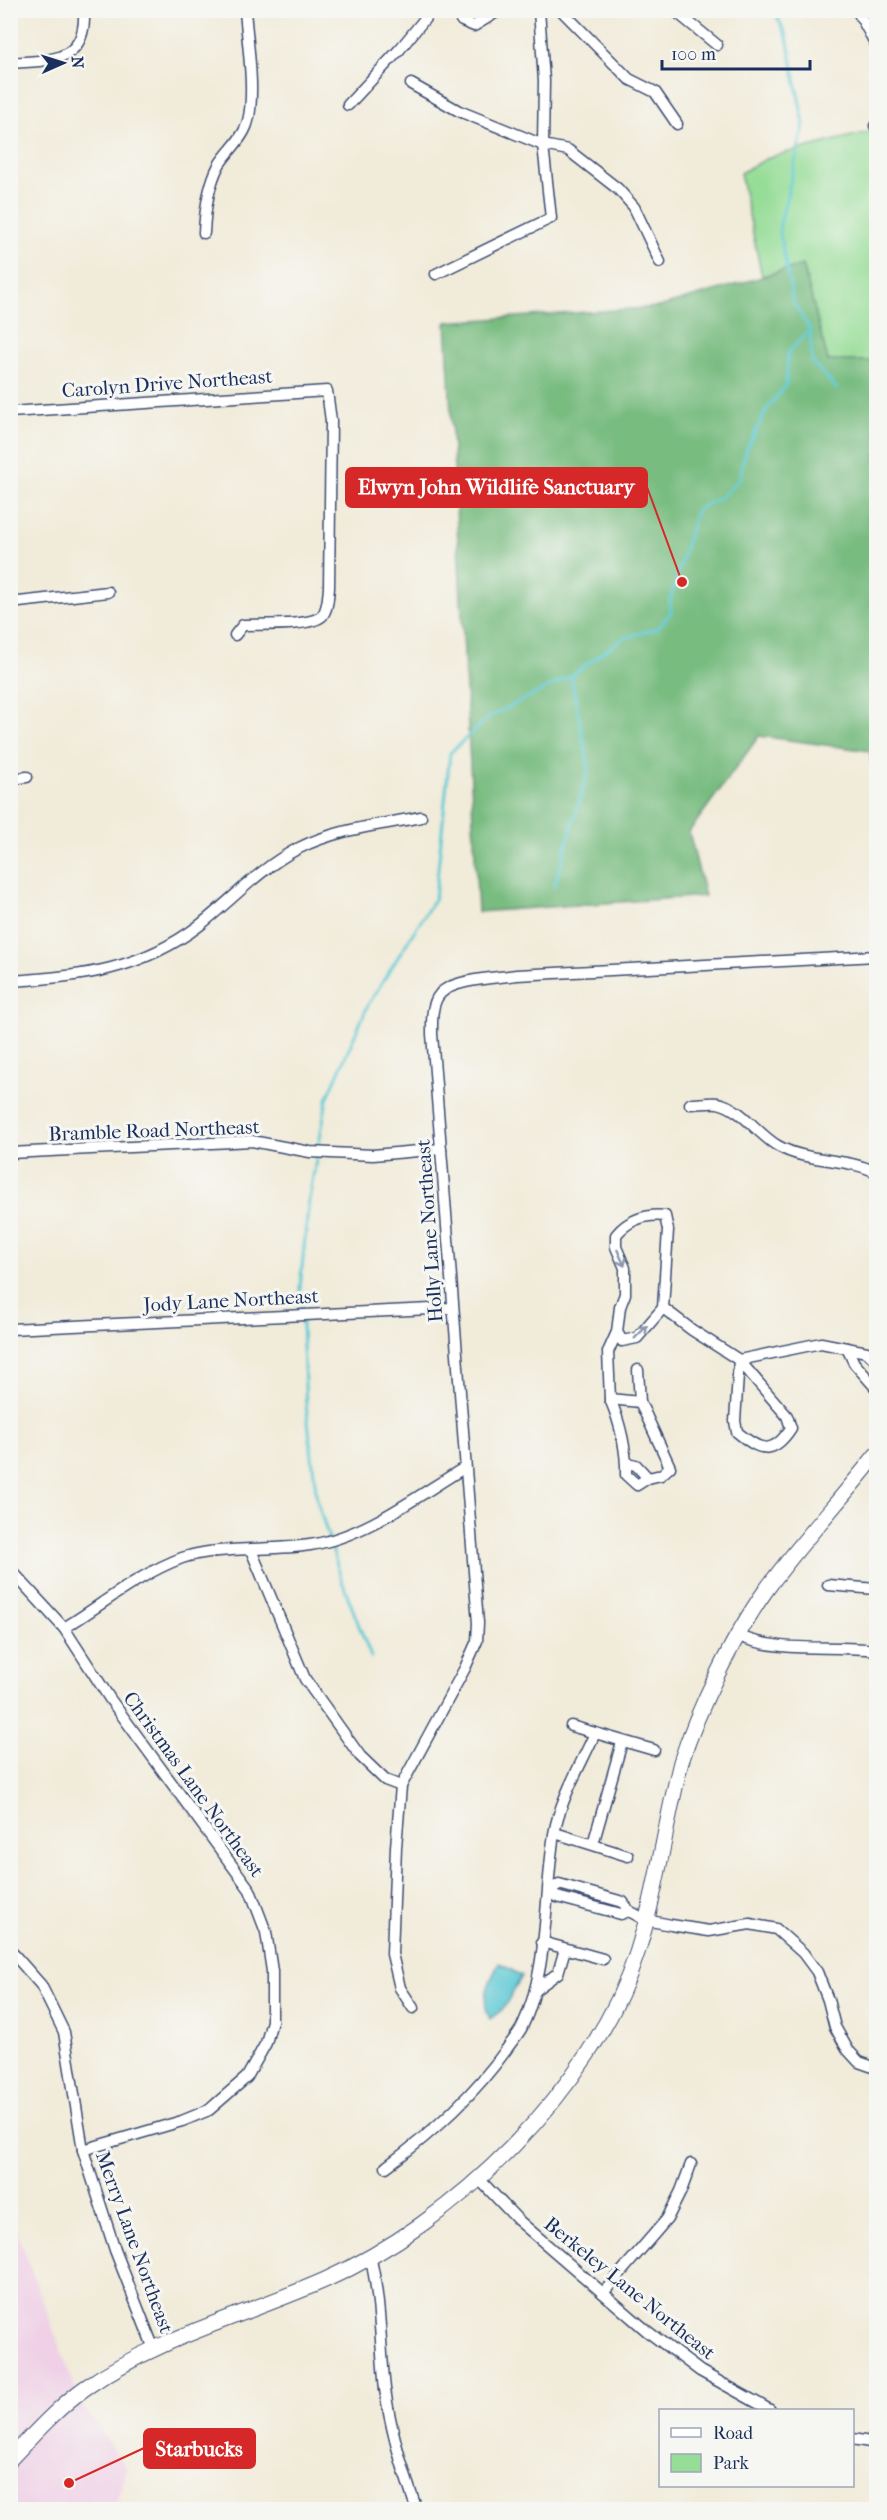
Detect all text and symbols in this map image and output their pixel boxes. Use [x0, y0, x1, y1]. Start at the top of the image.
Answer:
north arrow [33, 33, 93, 93]
scale bar [662, 33, 810, 71]
text: 100 m [671, 44, 716, 65]
text: N [68, 56, 87, 70]
street label: Carolyn Drive Northeast [61, 365, 273, 402]
callout: Elwyn John Wildlife Sanctuary [346, 468, 647, 507]
text: Elwyn John Wildlife Sanctuary [358, 475, 636, 499]
street label: Bramble Road Northeast [48, 1115, 260, 1146]
street label: Holly Lane Northeast [412, 1139, 447, 1323]
one-way arrow [616, 1248, 627, 1266]
street label: Jody Lane Northeast [141, 1284, 319, 1317]
one-way arrow [633, 1325, 648, 1340]
street label: Christmas Lane Northeast [119, 1687, 269, 1882]
street label: Merry Lane Northeast [91, 2148, 178, 2336]
street label: Berkeley Lane Northeast [540, 2212, 720, 2364]
legend [659, 2409, 854, 2487]
text: Road [713, 2423, 753, 2444]
callout: Starbucks [144, 2429, 255, 2468]
text: Starbucks [155, 2437, 243, 2461]
text: Park [713, 2453, 750, 2474]

